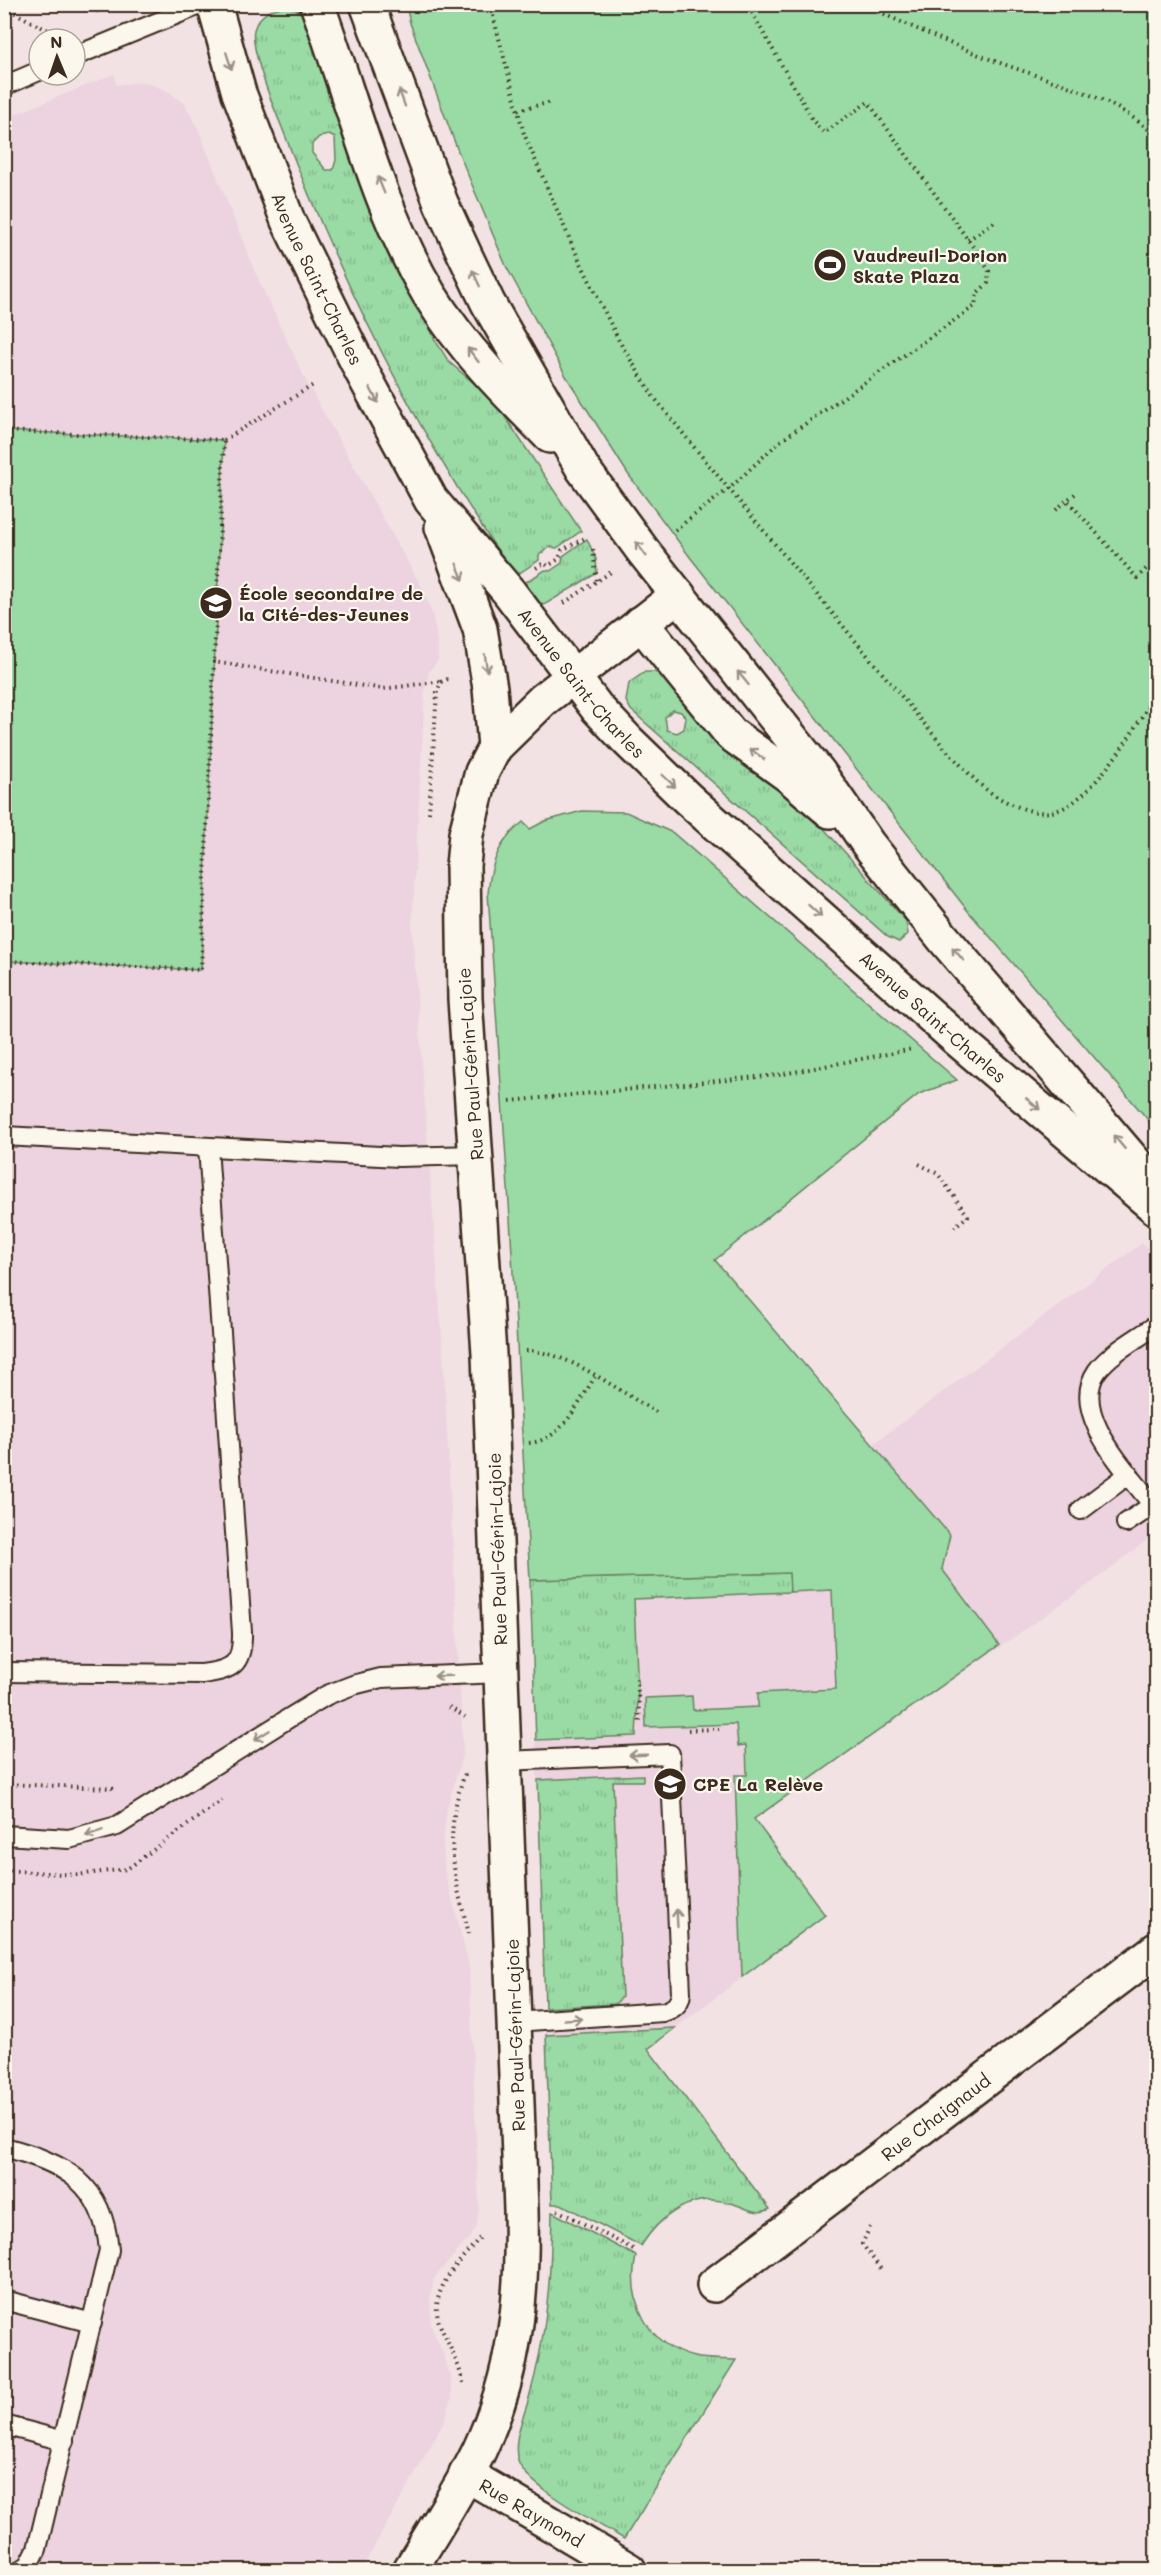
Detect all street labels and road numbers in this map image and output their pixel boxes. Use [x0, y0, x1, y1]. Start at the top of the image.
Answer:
street label: Avenue Saint-Charles [266, 189, 369, 369]
street label: Avenue Saint-Charles [513, 602, 650, 763]
street label: Avenue Saint-Charles [855, 946, 1012, 1088]
street label: Rue Paul-Gérin-Lajoie [451, 967, 489, 1161]
street label: Rue Paul-Gérin-Lajoie [482, 1452, 512, 1646]
street label: Rue Paul-Gérin-Lajoie [500, 1938, 530, 2132]
street label: Rue Chaignaud [876, 2068, 995, 2166]
street label: Rue Raymond [475, 2473, 588, 2553]

